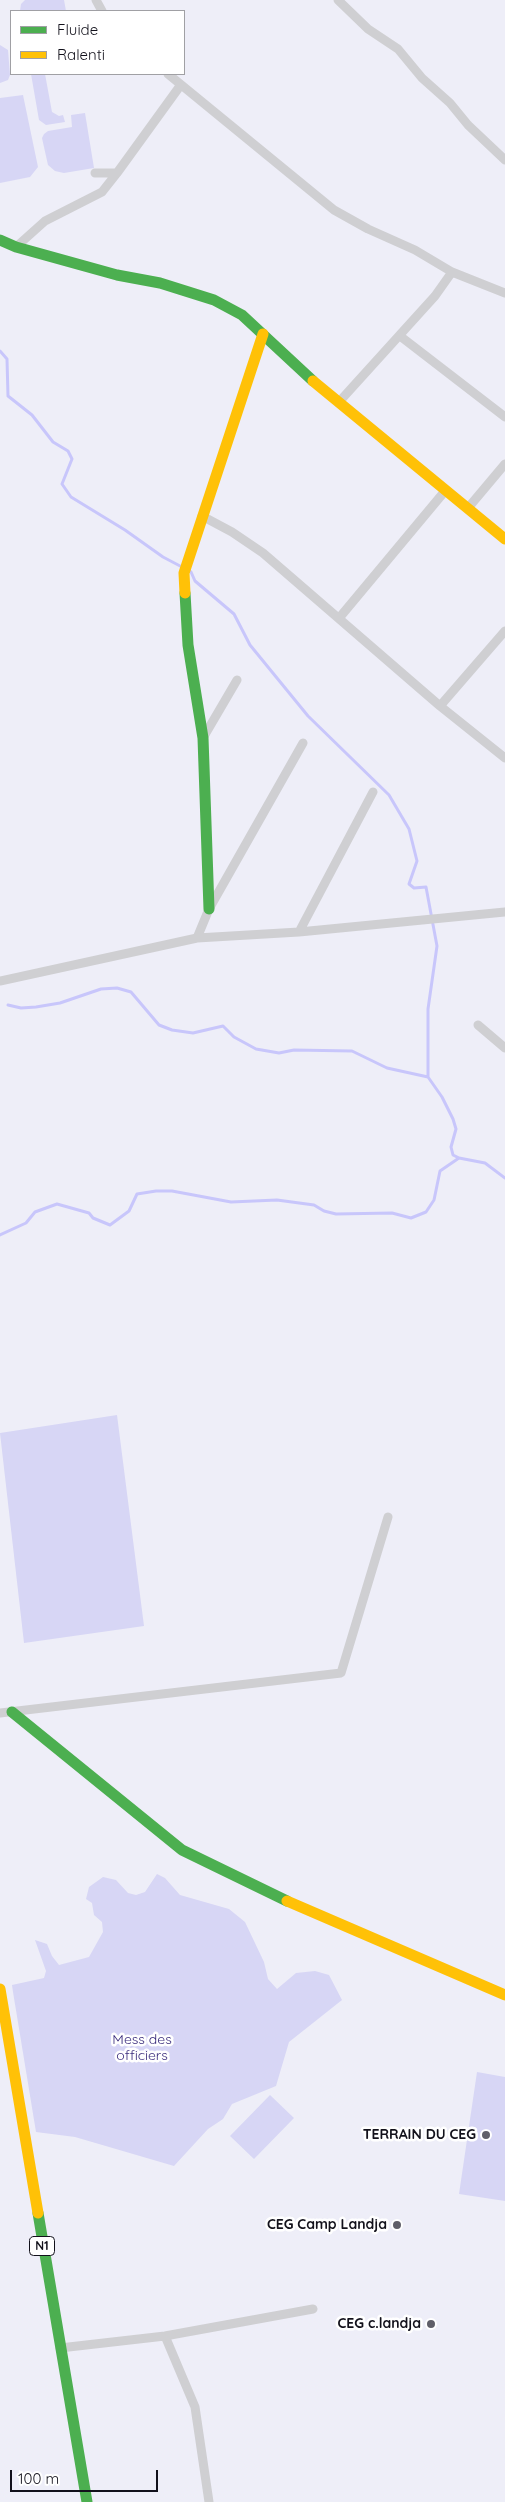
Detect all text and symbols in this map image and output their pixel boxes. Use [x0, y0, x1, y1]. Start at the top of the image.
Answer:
legend [10, 10, 185, 75]
text: Fluide [57, 20, 98, 39]
text: Ralenti [57, 45, 105, 64]
park label: Mess des officiers [112, 2032, 172, 2064]
place label: TERRAIN DU CEG [363, 2127, 476, 2143]
marker: TERRAIN DU CEG [480, 2129, 492, 2141]
place label: CEG Camp Landja [267, 2217, 387, 2233]
marker: CEG Camp Landja [391, 2219, 403, 2231]
road number: N1 [30, 2236, 54, 2256]
place label: CEG c.landja [337, 2316, 421, 2332]
marker: CEG c.landja [425, 2318, 437, 2330]
scale bar [12, 2460, 160, 2492]
text: 100 m [18, 2469, 59, 2488]

